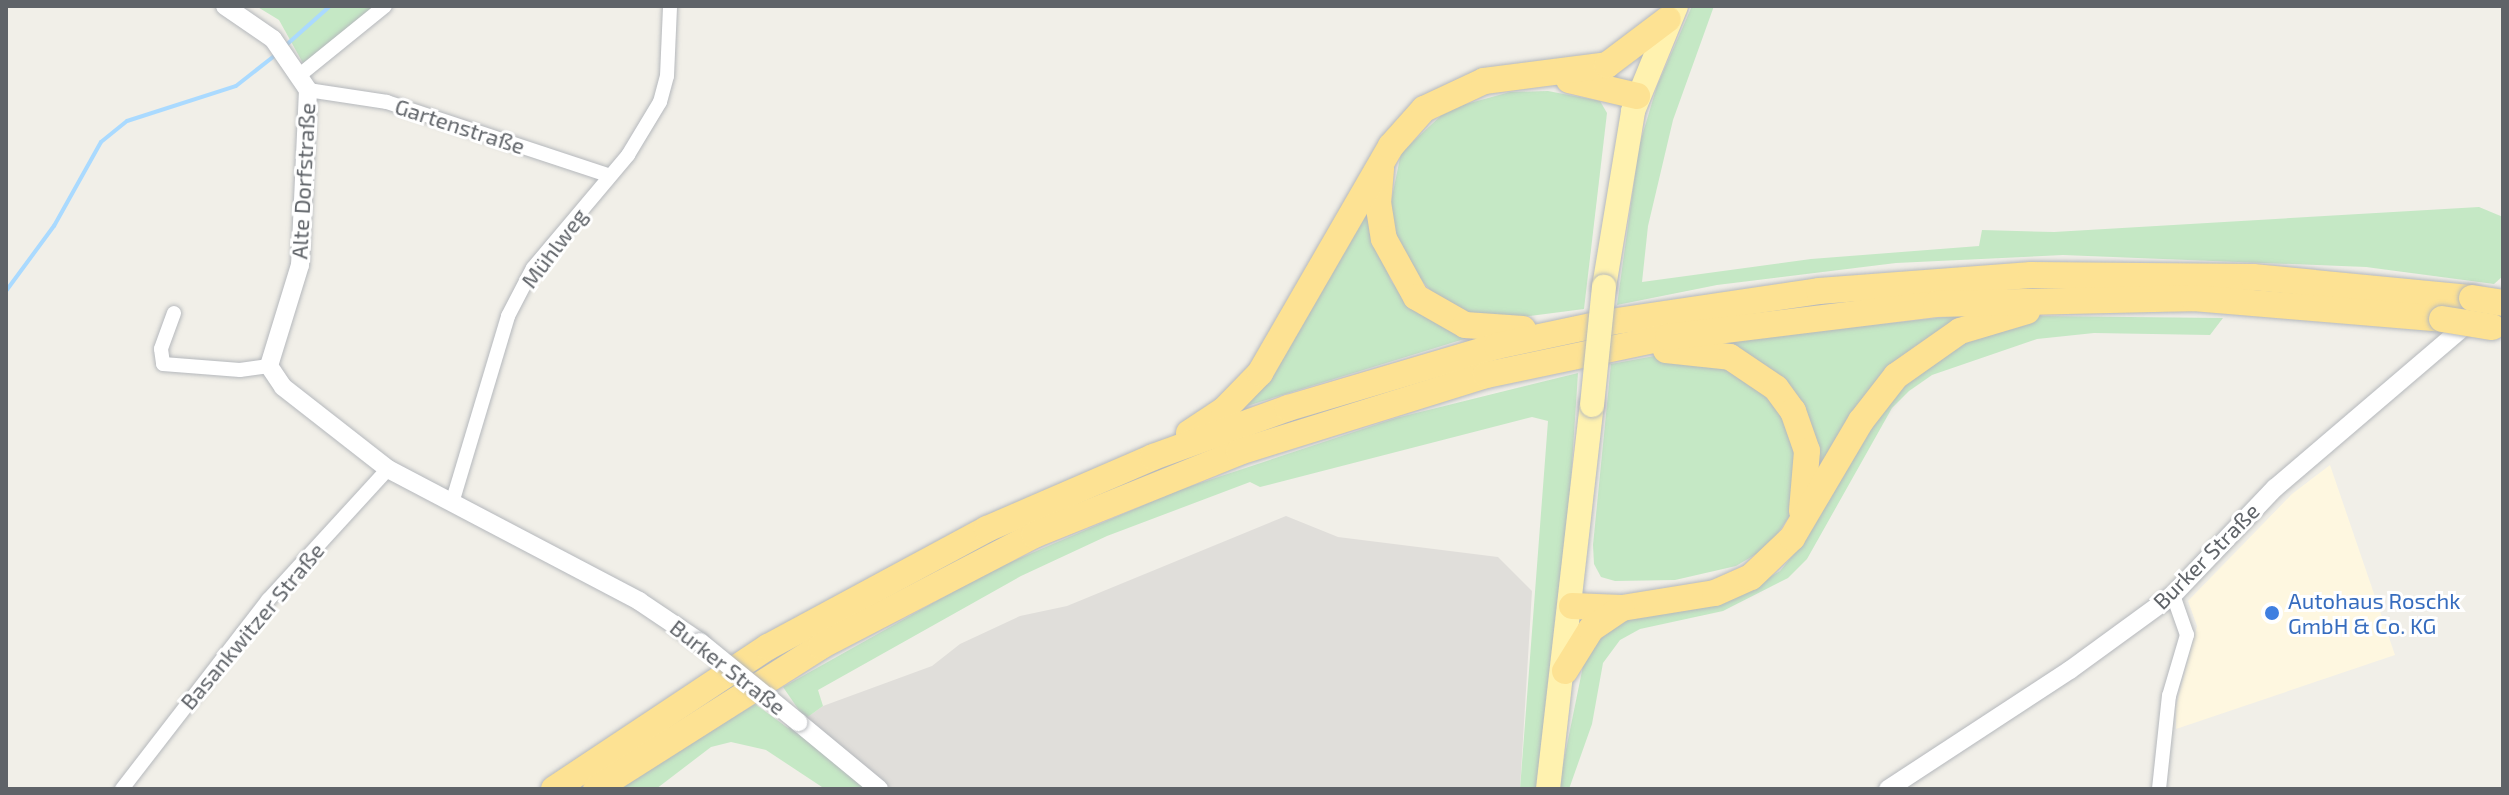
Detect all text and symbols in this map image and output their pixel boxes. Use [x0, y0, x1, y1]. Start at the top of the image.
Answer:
street label: Gartenstraße [392, 93, 528, 159]
street label: Alte Dorfstraße [286, 102, 320, 260]
street label: Mühlweg [515, 203, 593, 293]
street label: Burker Straße [2147, 497, 2265, 615]
street label: Basankwitzer Straße [174, 537, 330, 715]
place label: Autohaus Roschk GmbH & Co. KG [2288, 587, 2460, 638]
marker: Autohaus Roschk GmbH & Co. KG [2263, 604, 2281, 622]
street label: Burker Straße [665, 614, 791, 720]

